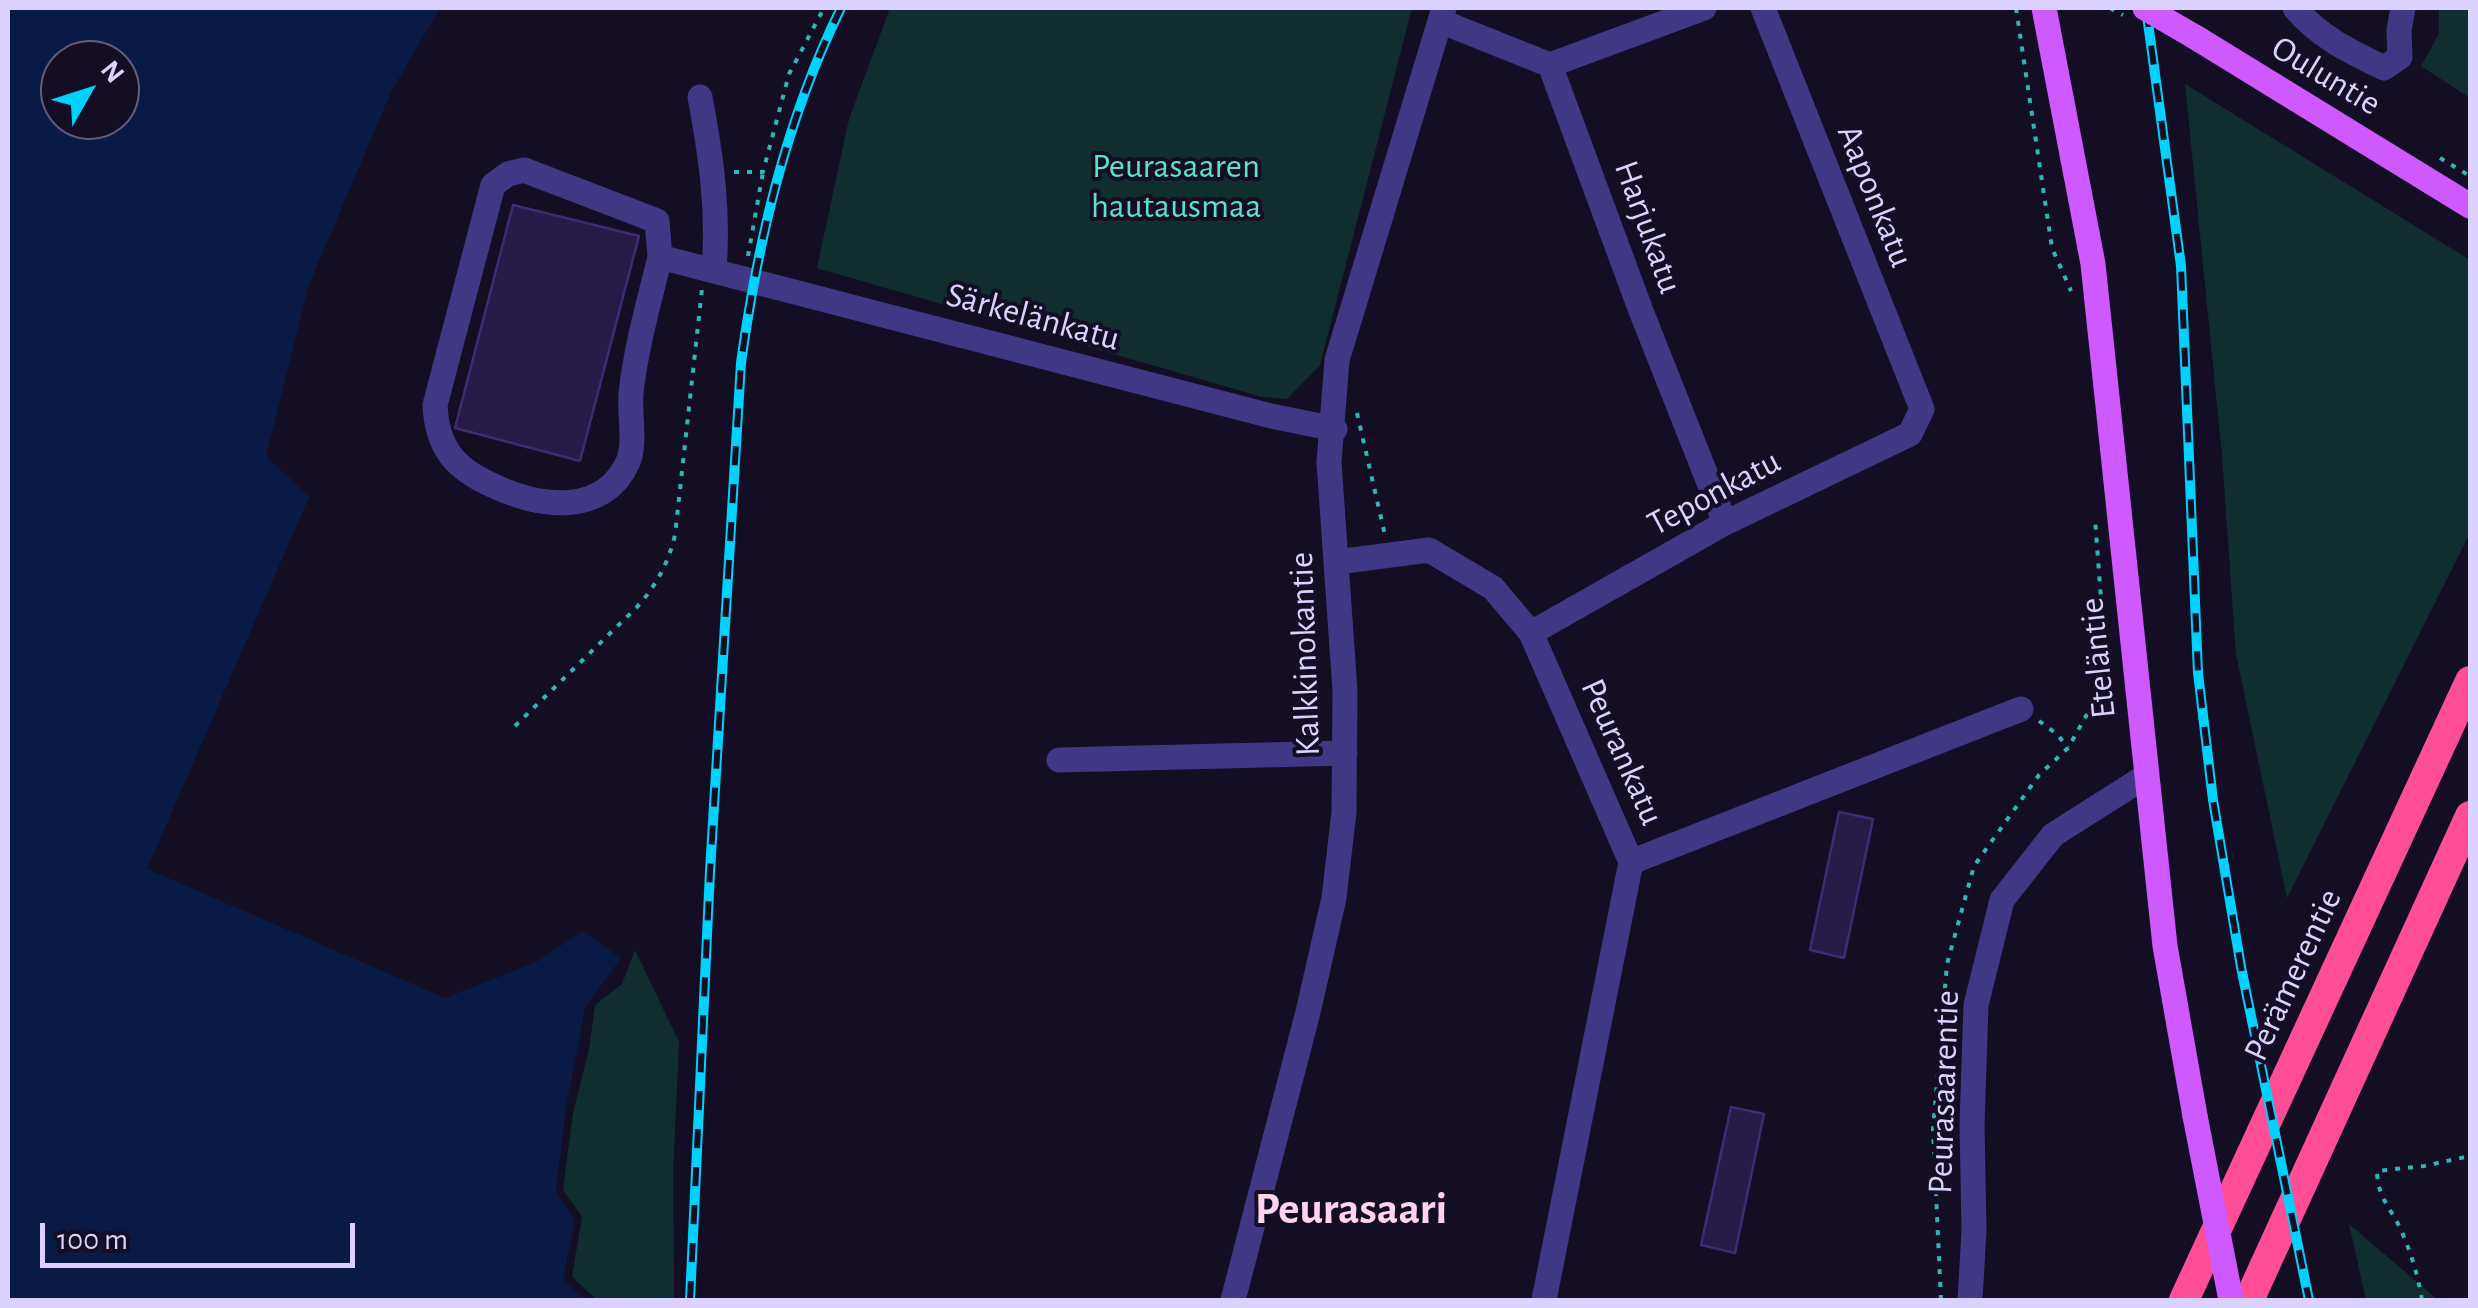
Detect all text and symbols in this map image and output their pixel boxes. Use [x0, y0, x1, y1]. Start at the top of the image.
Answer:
street label: Ouluntie [2264, 27, 2388, 125]
north arrow [40, 40, 140, 140]
text: N [95, 56, 129, 89]
street label: Aaponkatu [1828, 119, 1922, 273]
park label: Peurasaaren hautausmaa [1091, 145, 1261, 227]
street label: Harjukatu [1605, 155, 1691, 299]
street label: Särkelänkatu [942, 274, 1124, 360]
street label: Teponkatu [1641, 441, 1787, 545]
street label: Kalkkinokantie [1280, 551, 1330, 757]
street label: Eteläntie [2071, 595, 2125, 721]
street label: Peurankatu [1571, 672, 1673, 832]
street label: Perämerentie [2235, 882, 2351, 1068]
street label: Peurasaarentie [1919, 989, 1969, 1195]
district label: Peurasaari [1255, 1182, 1447, 1236]
scale bar [45, 1203, 360, 1265]
text: 100 m [57, 1225, 128, 1255]

